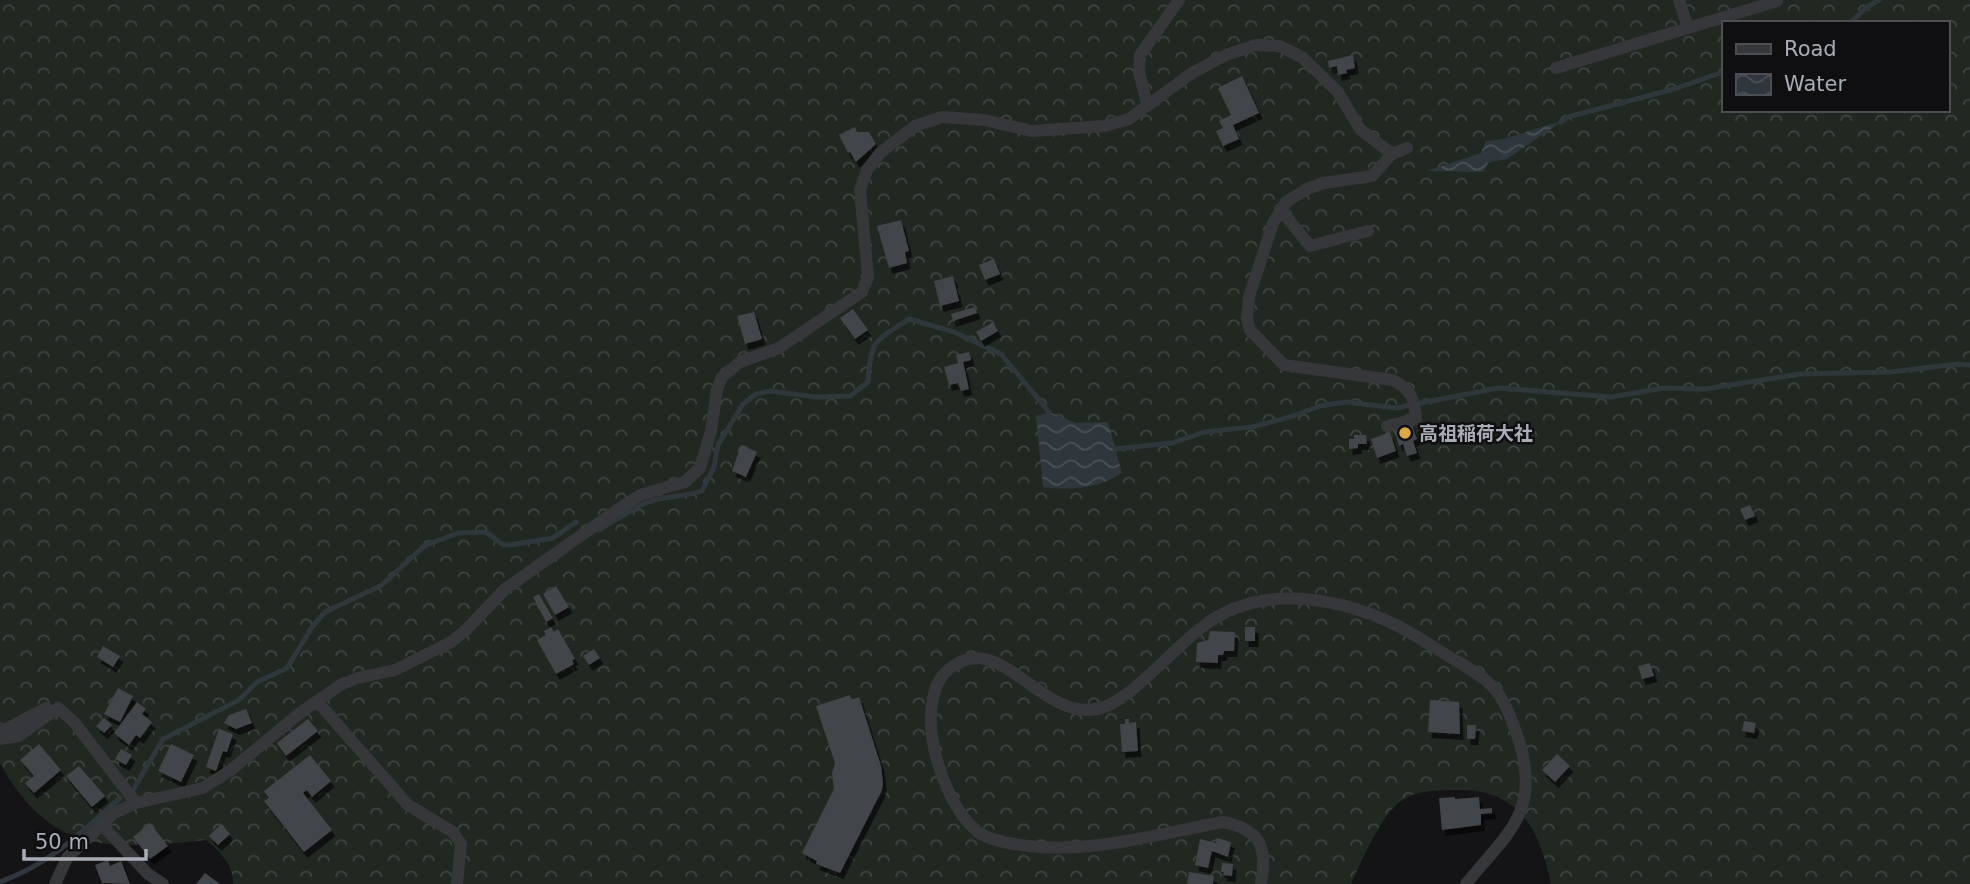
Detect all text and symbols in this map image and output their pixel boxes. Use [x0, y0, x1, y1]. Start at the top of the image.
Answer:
legend [1722, 21, 1949, 112]
text: Road [1784, 37, 1837, 61]
text: Water [1784, 72, 1846, 96]
place label: 高祖稲荷大社 [1419, 422, 1533, 444]
marker: 高祖稲荷大社 [1397, 425, 1413, 441]
scale bar [24, 818, 147, 862]
text: 50 m [35, 830, 89, 854]

